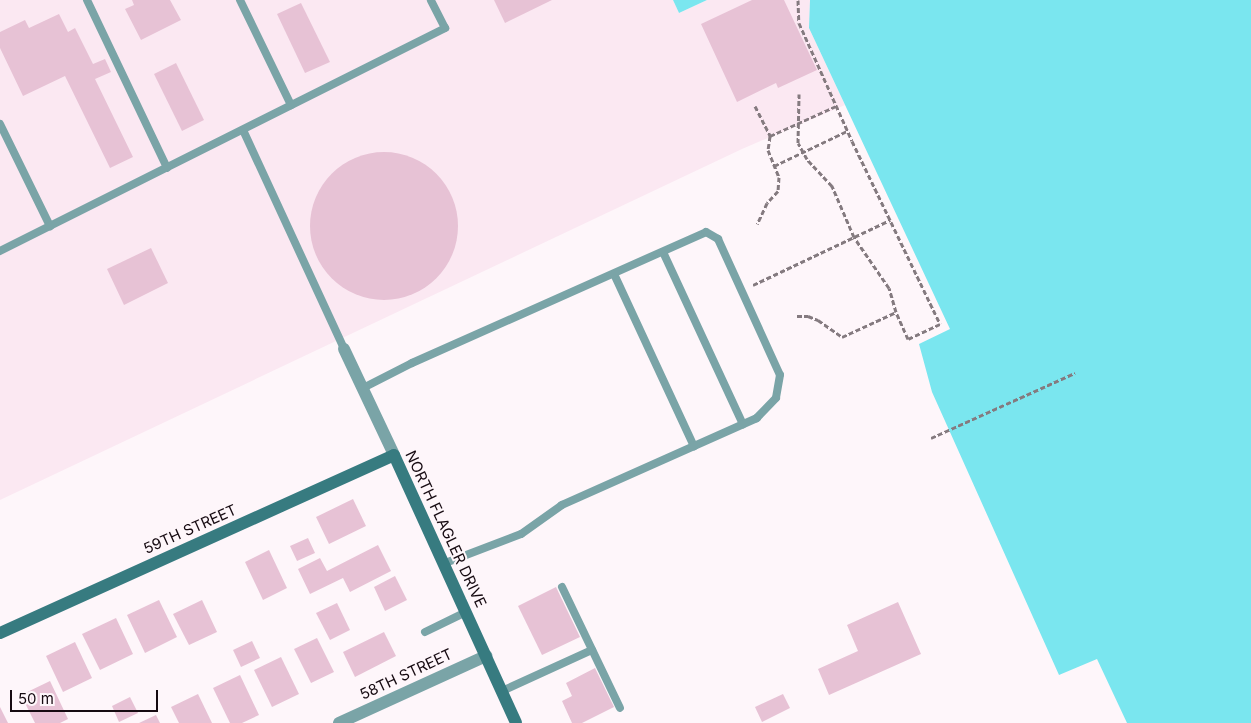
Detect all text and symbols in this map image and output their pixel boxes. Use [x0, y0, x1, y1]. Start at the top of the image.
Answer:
street label: NORTH FLAGLER DRIVE [402, 448, 490, 610]
street label: 59TH STREET [141, 500, 239, 558]
street label: 58TH STREET [357, 645, 455, 703]
scale bar [12, 680, 160, 712]
text: 50 m [18, 689, 54, 708]

